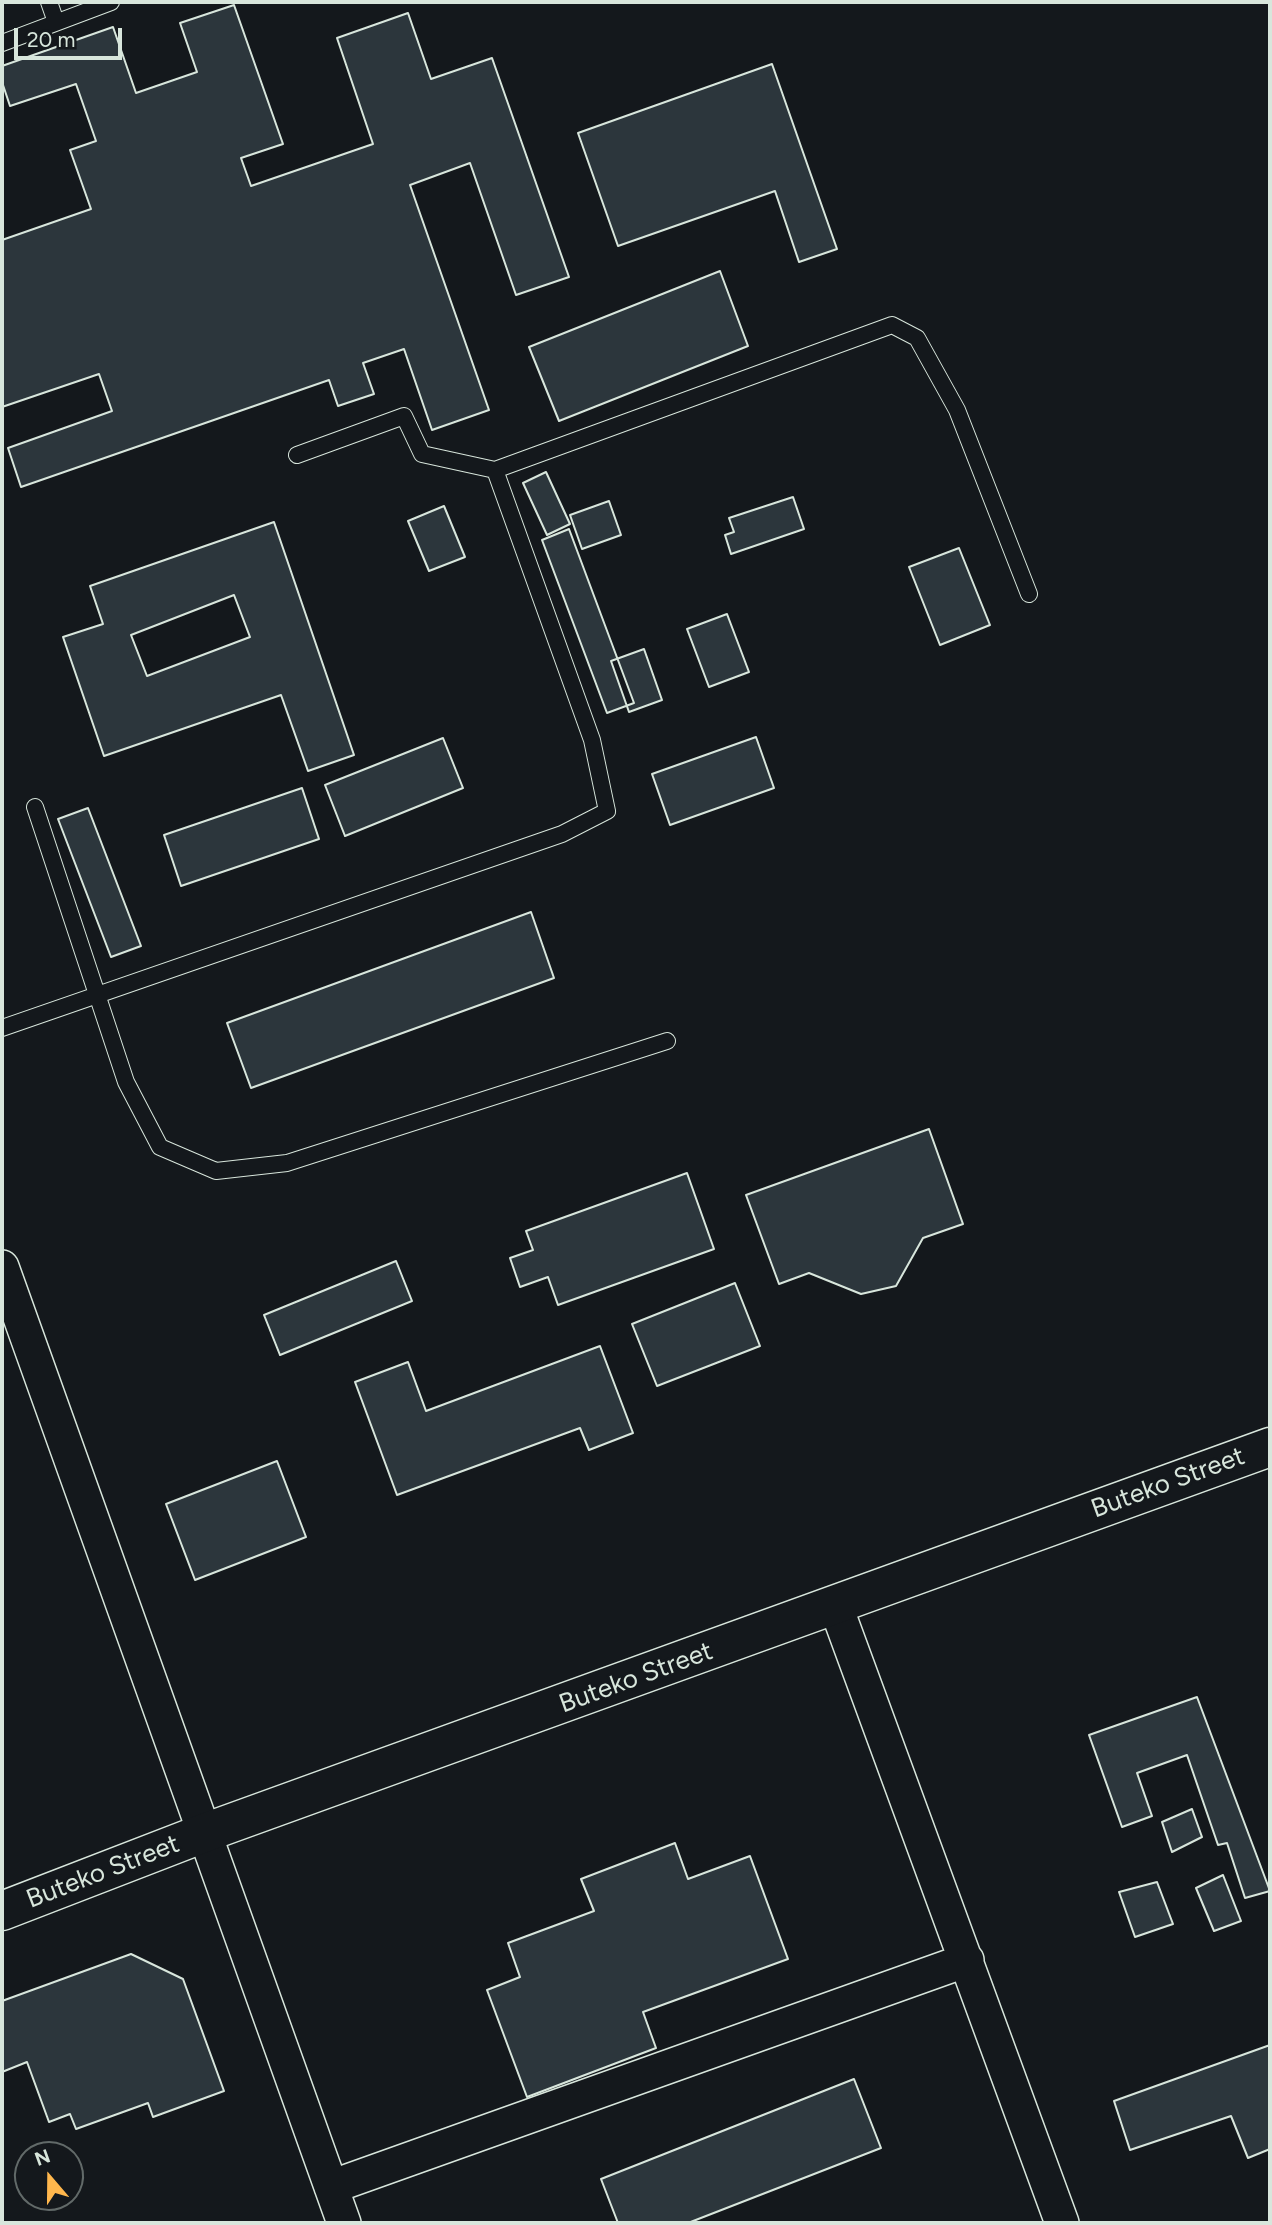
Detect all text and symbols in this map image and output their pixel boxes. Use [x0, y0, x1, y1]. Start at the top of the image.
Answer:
scale bar [18, 14, 126, 58]
text: 20 m [27, 27, 75, 52]
street label: Buteko Street [1087, 1441, 1249, 1525]
street label: Buteko Street [555, 1636, 717, 1720]
street label: Buteko Street [22, 1829, 184, 1915]
north arrow [14, 2141, 84, 2211]
text: N [31, 2144, 53, 2171]

